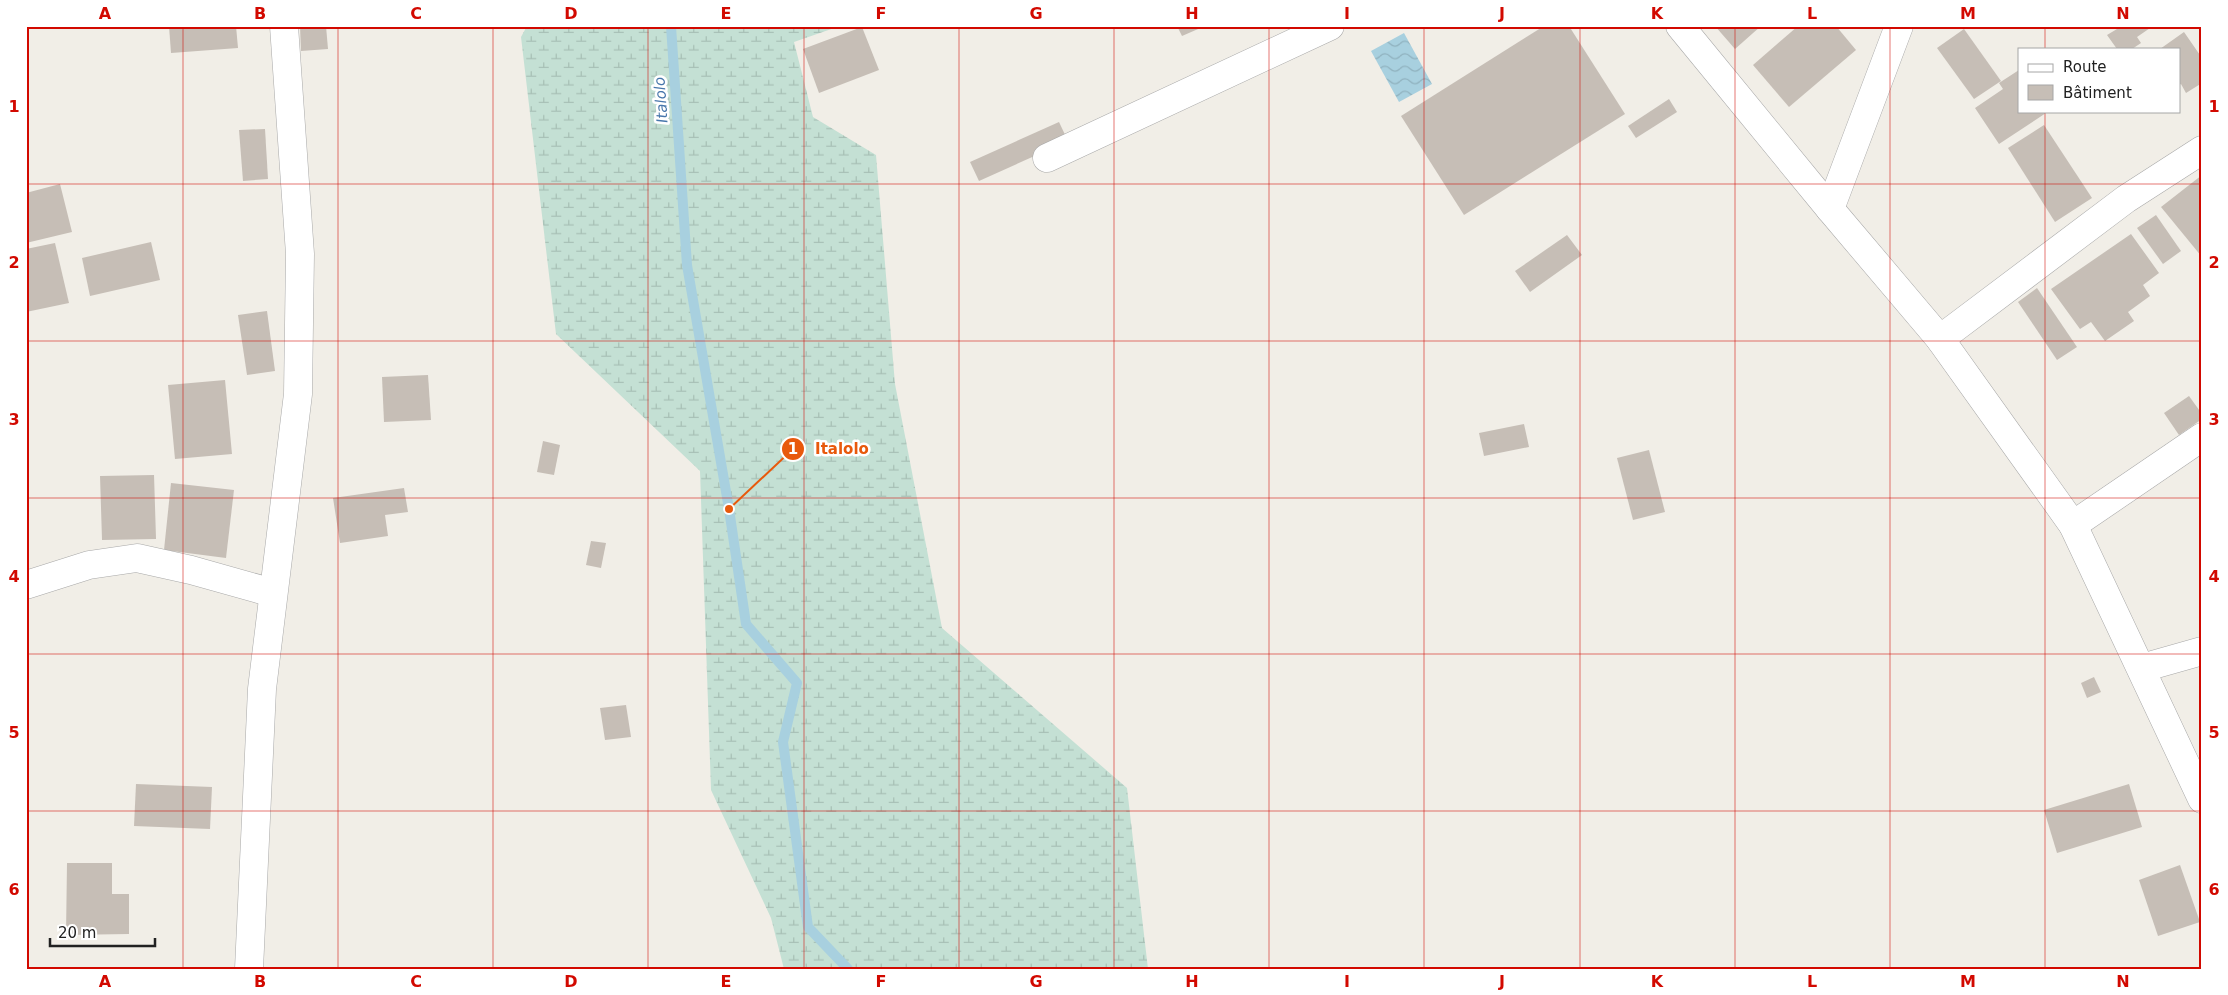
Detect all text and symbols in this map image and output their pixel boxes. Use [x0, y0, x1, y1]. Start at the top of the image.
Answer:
text: A [99, 4, 112, 23]
text: B [254, 4, 266, 23]
text: C [410, 4, 422, 23]
text: D [564, 4, 578, 23]
text: E [721, 4, 731, 23]
text: F [876, 4, 886, 23]
text: G [1029, 4, 1043, 23]
text: H [1185, 4, 1199, 23]
text: I [1344, 4, 1350, 23]
text: J [1498, 4, 1505, 23]
text: K [1651, 4, 1664, 23]
text: L [1807, 4, 1817, 23]
text: M [1960, 4, 1976, 23]
text: N [2116, 4, 2130, 23]
legend [2018, 48, 2180, 112]
text: Route [2063, 58, 2107, 76]
water label: Italolo [650, 76, 672, 124]
text: Bâtiment [2063, 84, 2132, 102]
text: 1 [8, 97, 20, 116]
text: 1 [2208, 97, 2220, 116]
text: 2 [8, 253, 20, 272]
text: 2 [2208, 253, 2220, 272]
text: 3 [8, 410, 20, 429]
text: 3 [2208, 410, 2220, 429]
callout: Italolo [780, 434, 879, 464]
text: 1 [788, 440, 798, 458]
text: Italolo [815, 440, 869, 458]
text: 4 [8, 567, 20, 586]
text: 4 [2208, 567, 2220, 586]
text: 5 [8, 723, 20, 742]
text: 5 [2208, 723, 2220, 742]
text: 6 [8, 880, 20, 899]
text: 6 [2208, 880, 2220, 899]
scale bar [50, 915, 155, 947]
text: 20 m [58, 924, 96, 942]
text: A [99, 972, 112, 991]
text: B [254, 972, 266, 991]
text: C [410, 972, 422, 991]
text: D [564, 972, 578, 991]
text: E [721, 972, 731, 991]
text: F [876, 972, 886, 991]
text: G [1029, 972, 1043, 991]
text: H [1185, 972, 1199, 991]
text: I [1344, 972, 1350, 991]
text: J [1498, 972, 1505, 991]
text: K [1651, 972, 1664, 991]
text: L [1807, 972, 1817, 991]
text: M [1960, 972, 1976, 991]
text: N [2116, 972, 2130, 991]

